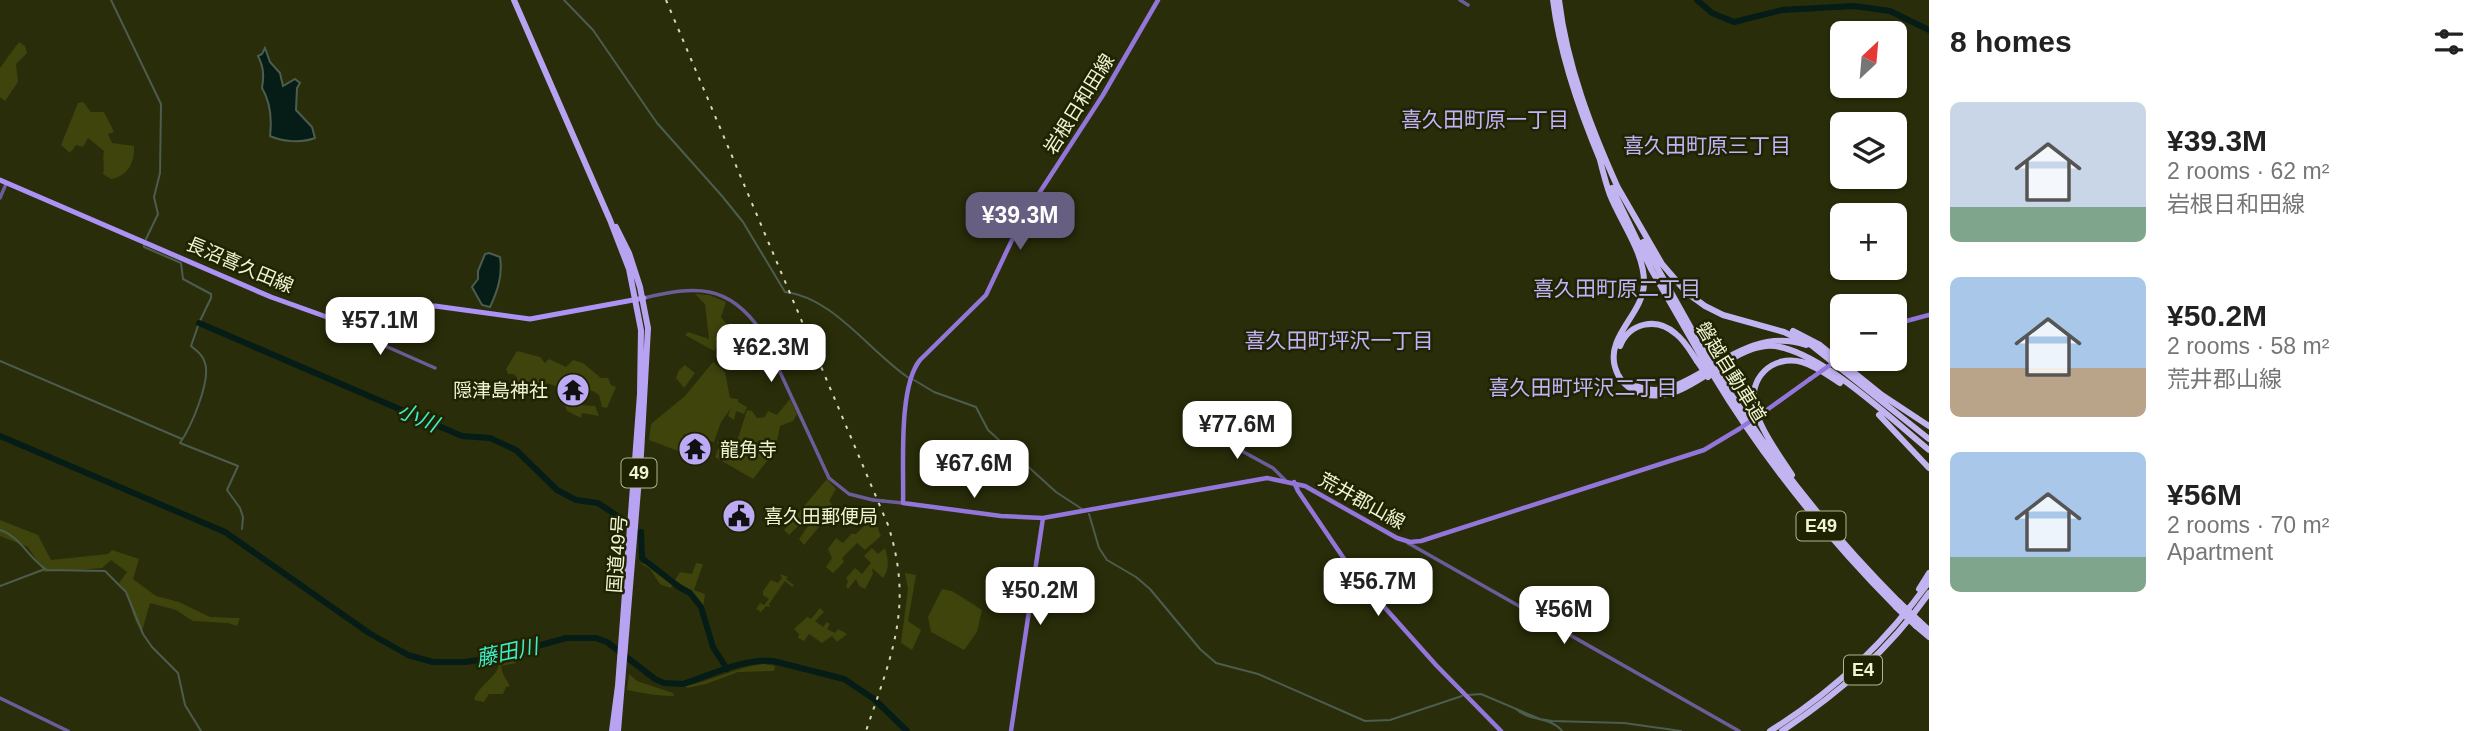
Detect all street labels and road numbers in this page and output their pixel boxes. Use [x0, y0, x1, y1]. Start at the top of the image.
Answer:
street label: 岩根日和田線 [1040, 50, 1118, 158]
street label: 長沼喜久田線 [183, 233, 297, 297]
street label: 磐越自動車道 [1692, 318, 1770, 426]
road number: 49 [622, 458, 656, 488]
street label: 荒井郡山線 [1315, 469, 1409, 533]
road number: E49 [1797, 512, 1846, 540]
street label: 国道49号 [604, 514, 630, 594]
road number: E4 [1844, 656, 1882, 684]

